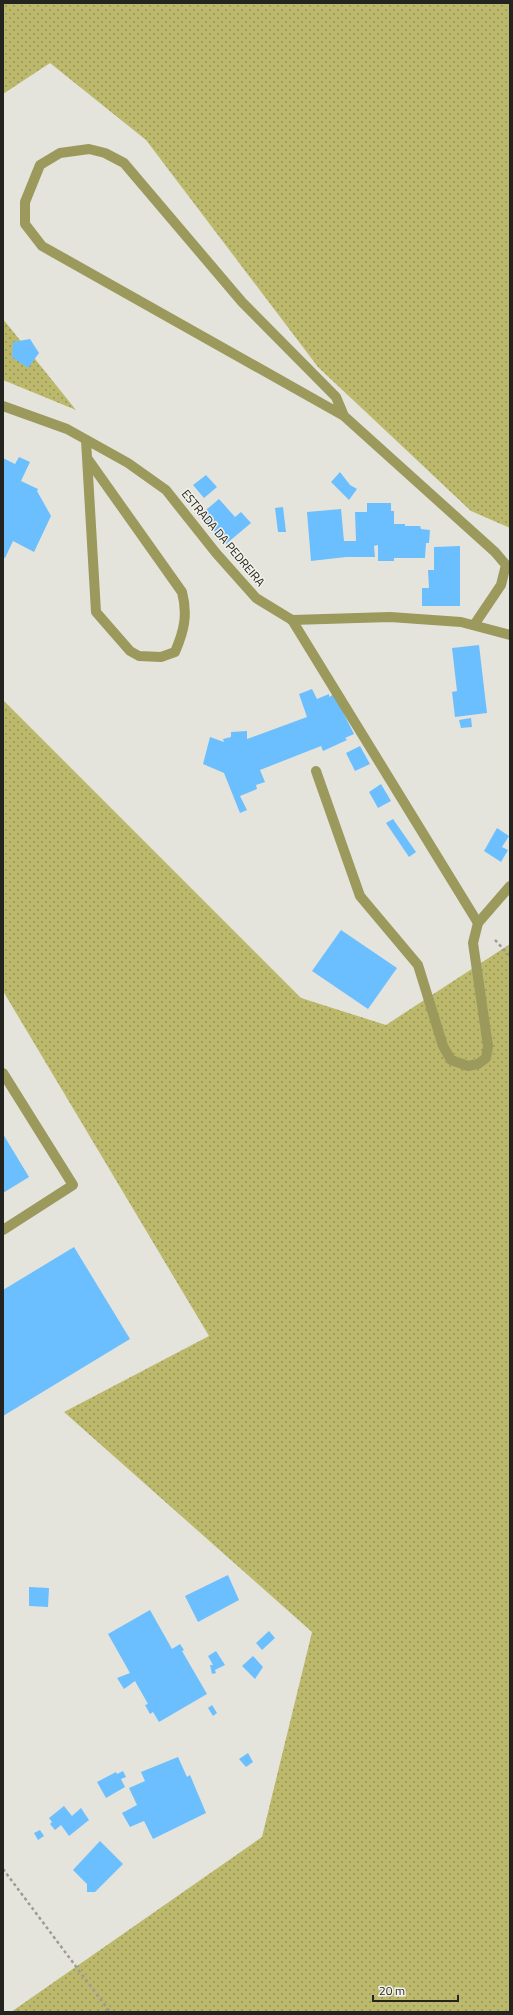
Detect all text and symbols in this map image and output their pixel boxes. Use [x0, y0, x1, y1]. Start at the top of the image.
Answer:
street label: ESTRADA DA PEDREIRA [177, 485, 270, 590]
scale bar [373, 1977, 458, 2003]
text: 20 m [379, 1981, 405, 2000]

